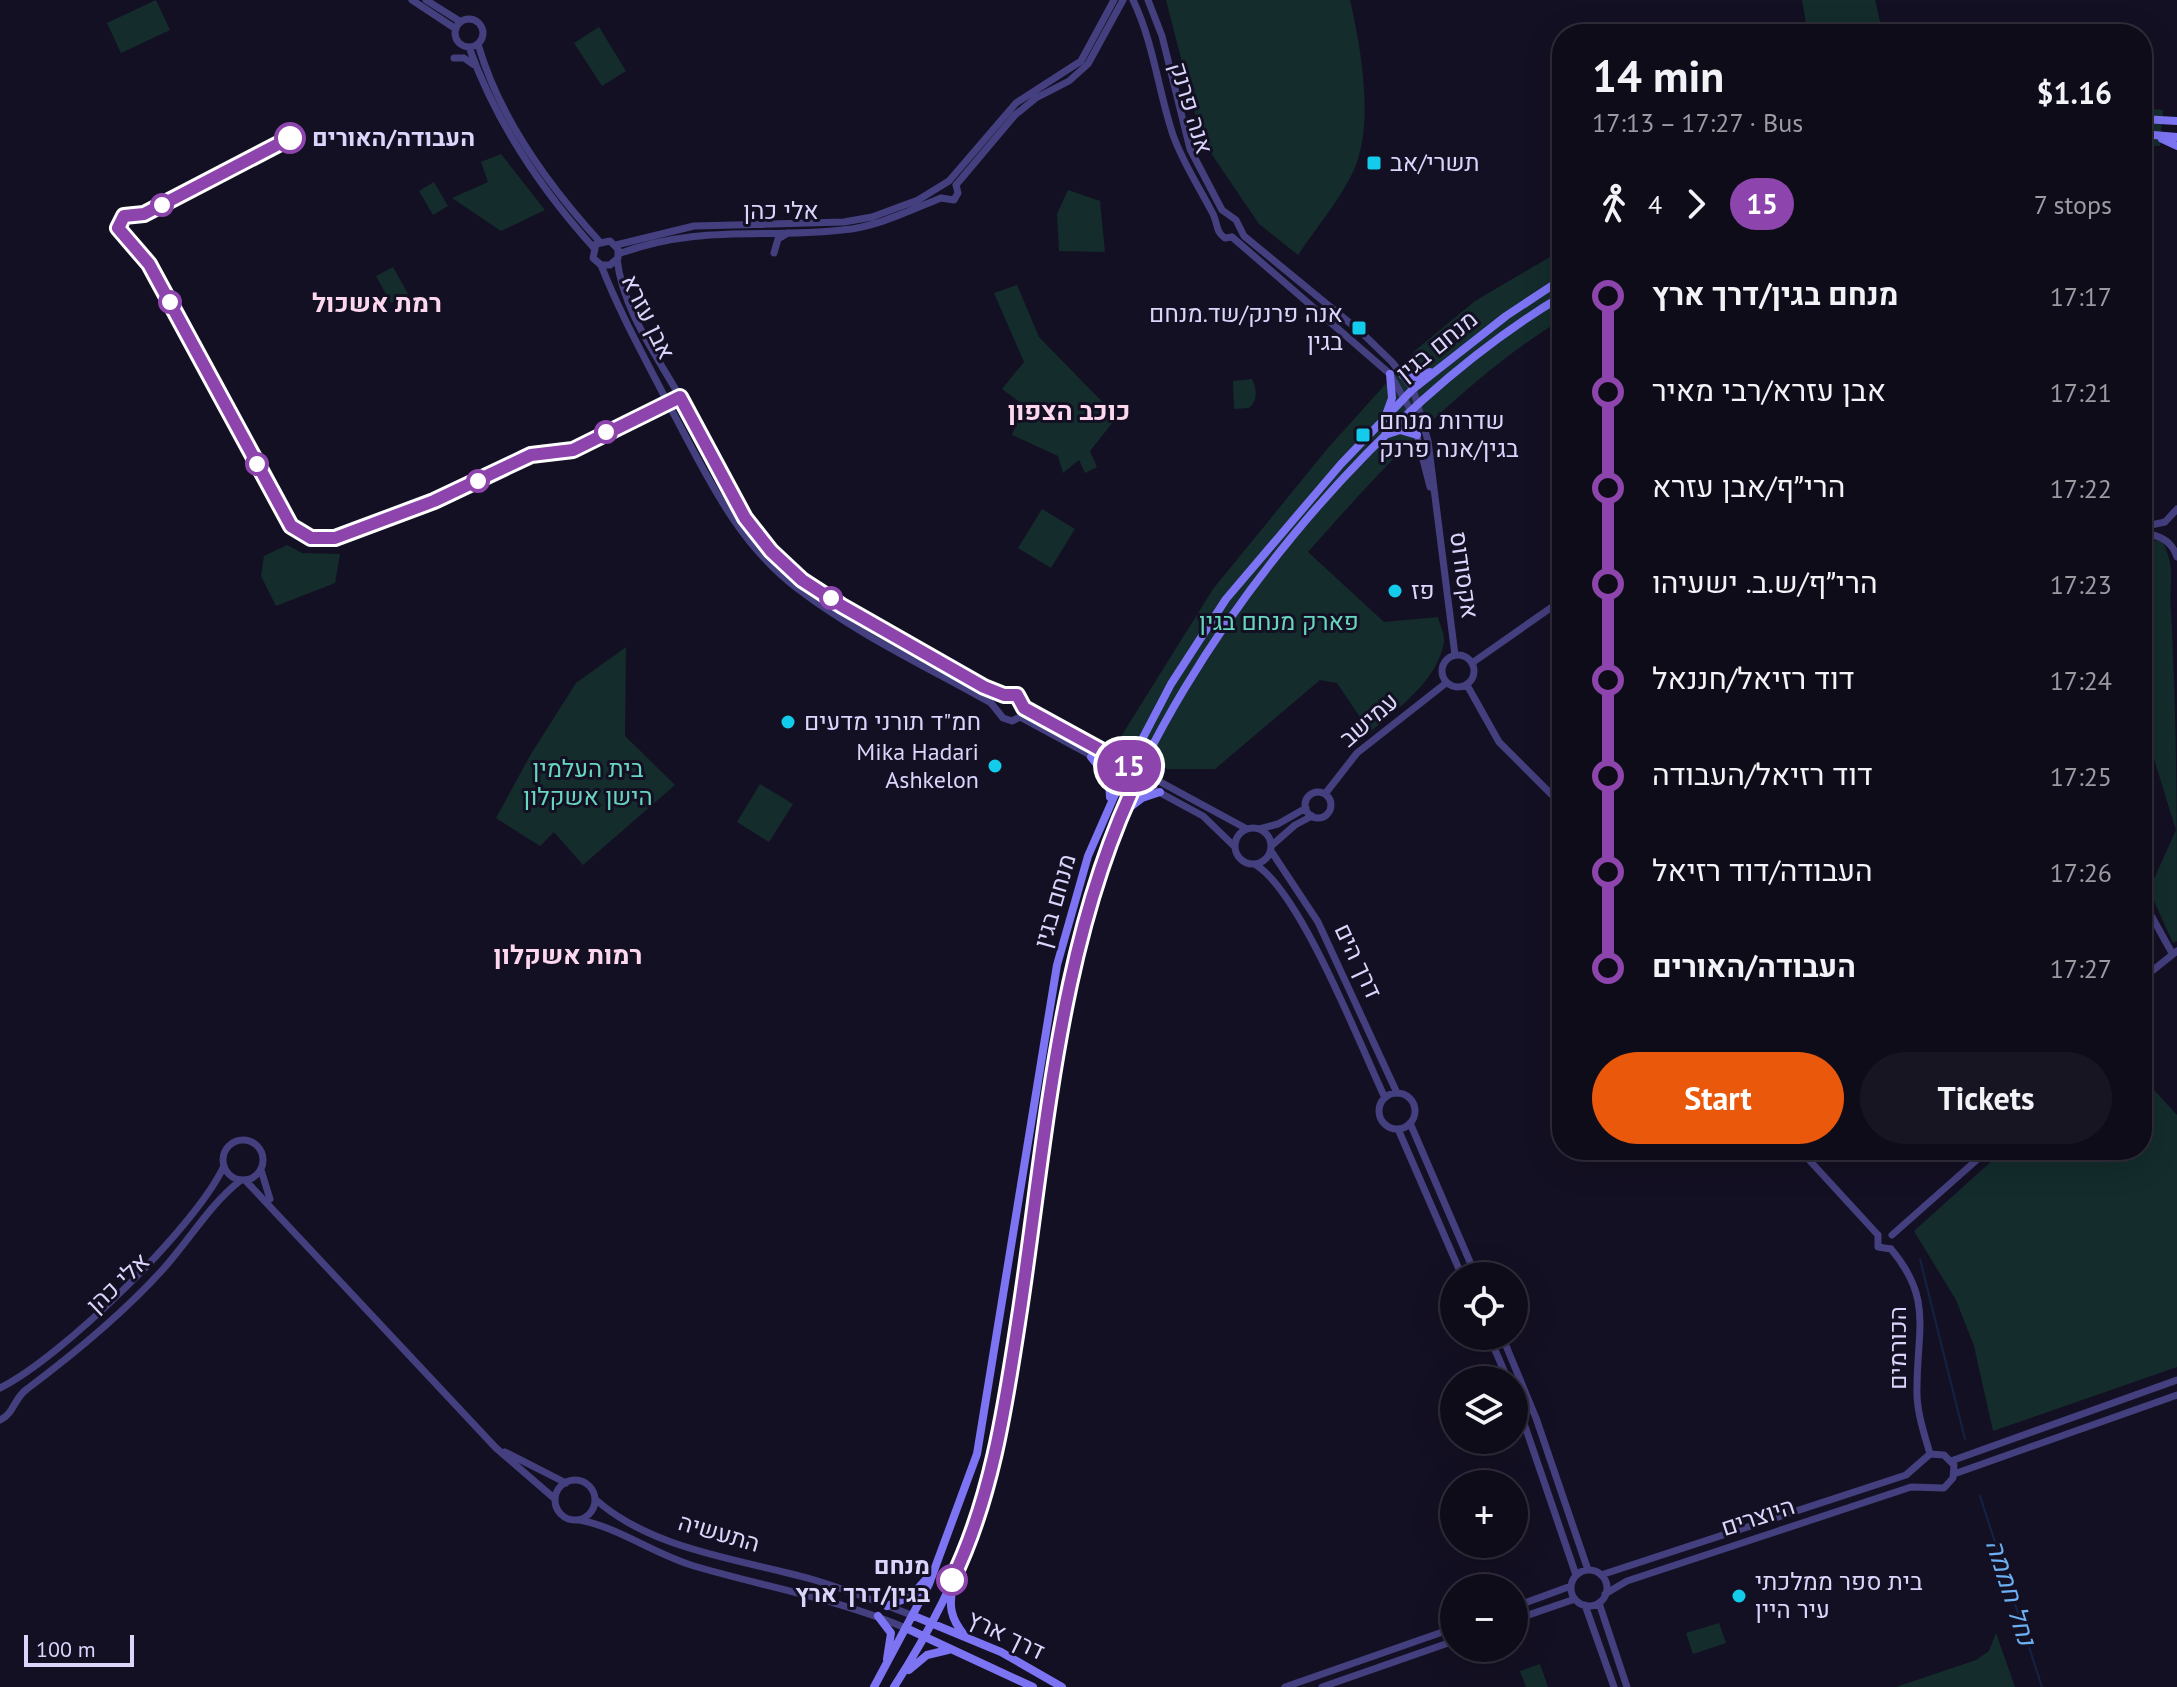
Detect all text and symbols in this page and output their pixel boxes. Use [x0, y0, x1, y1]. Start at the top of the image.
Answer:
text: 14 min [1592, 47, 1724, 104]
street label: אנה פרנק [1163, 58, 1220, 158]
text: $1.16 [2037, 73, 2112, 112]
text: 17:13 – 17:27 · Bus [1592, 106, 1803, 139]
place label: העבודה/האורים [312, 122, 475, 153]
marker: העבודה/האורים [275, 123, 305, 153]
place label: תשרי/אב [1390, 147, 1480, 178]
marker: תשרי/אב [1365, 154, 1383, 172]
icon: walk [1592, 182, 1636, 226]
icon: forward [1674, 182, 1718, 226]
text: 15 [1746, 185, 1778, 222]
text: 4 [1648, 188, 1662, 221]
text: 7 stops [2034, 188, 2112, 221]
unlabelled marker [151, 194, 173, 216]
street label: אלי כהן [743, 195, 819, 226]
street label: אבן עזרא [615, 269, 682, 364]
text: מנחם בגין/דרך ארץ [1652, 274, 1898, 313]
text: 17:17 [2050, 280, 2112, 313]
district label: רמת אשכול [312, 286, 442, 319]
unlabelled marker [159, 291, 181, 313]
place label: אנה פרנק/שד.מנחם בגין [1149, 298, 1343, 357]
street label: מנחם בגין [1390, 303, 1484, 388]
marker: אנה פרנק/שד.מנחם בגין [1350, 319, 1368, 337]
text: אבן עזרא/רבי מאיר [1652, 370, 1886, 409]
text: 17:21 [2050, 376, 2112, 409]
district label: כוכב הצפון [1008, 394, 1130, 427]
place label: שדרות מנחם בגין/אנה פרנק [1379, 405, 1519, 464]
unlabelled marker [595, 421, 617, 443]
marker: שדרות מנחם בגין/אנה פרנק [1354, 426, 1372, 444]
unlabelled marker [246, 453, 268, 475]
text: הרי״ף/אבן עזרא [1652, 466, 1845, 505]
unlabelled marker [467, 470, 489, 492]
text: 17:22 [2050, 472, 2112, 505]
street label: אקסודוס [1443, 529, 1486, 620]
text: הרי״ף/ש.ב. ישעיהו [1652, 562, 1878, 601]
text: 17:23 [2050, 568, 2112, 601]
place label: פז [1411, 575, 1435, 606]
marker: פז [1386, 582, 1404, 600]
unlabelled marker [820, 587, 842, 609]
park label: פארק מנחם בגין [1199, 606, 1359, 637]
text: דוד רזיאל/חננאל [1652, 658, 1854, 697]
text: 17:24 [2050, 664, 2112, 697]
street label: עמישב [1333, 686, 1405, 754]
place label: חמ"ד תורני מדעים [804, 706, 981, 737]
marker: חמ"ד תורני מדעים [779, 713, 797, 731]
place label: Mika Hadari Ashkelon [856, 736, 979, 795]
line badge: 15 [1093, 740, 1165, 792]
text: 15 [1113, 747, 1145, 784]
park label: בית העלמין הישן אשקלון [523, 753, 653, 812]
text: דוד רזיאל/העבודה [1652, 754, 1873, 793]
marker: Mika Hadari Ashkelon [986, 757, 1004, 775]
text: 17:25 [2050, 760, 2112, 793]
street label: מנחם בגין [1026, 850, 1083, 951]
text: העבודה/דוד רזיאל [1652, 850, 1873, 889]
text: 17:26 [2050, 856, 2112, 889]
street label: דרך הים [1328, 918, 1389, 1003]
district label: רמות אשקלון [494, 938, 642, 971]
text: העבודה/האורים [1652, 946, 1856, 985]
text: 17:27 [2050, 952, 2112, 985]
button: Start [1592, 1052, 1844, 1144]
button: Tickets [1860, 1052, 2112, 1144]
street label: אלי כהן [80, 1246, 156, 1320]
map controls [1440, 1262, 1528, 1662]
button: locate [1440, 1262, 1528, 1350]
street label: הכורמים [1882, 1306, 1913, 1390]
button: layers [1440, 1366, 1528, 1454]
button: + [1440, 1470, 1528, 1558]
street label: היוצרים [1717, 1490, 1799, 1543]
street label: התעשיה [675, 1506, 763, 1559]
water label: נחל חממה [1979, 1535, 2045, 1651]
place label: מנחם בגין/דרך ארץ [795, 1550, 930, 1609]
marker: מנחם בגין/דרך ארץ [937, 1565, 967, 1595]
place label: בית ספר ממלכתי עיר היין [1755, 1566, 1923, 1625]
button: − [1440, 1574, 1528, 1662]
marker: בית ספר ממלכתי עיר היין [1730, 1587, 1748, 1605]
street label: דרך ארץ [962, 1603, 1050, 1667]
scale bar [24, 1631, 134, 1667]
text: 100 m [36, 1635, 96, 1663]

